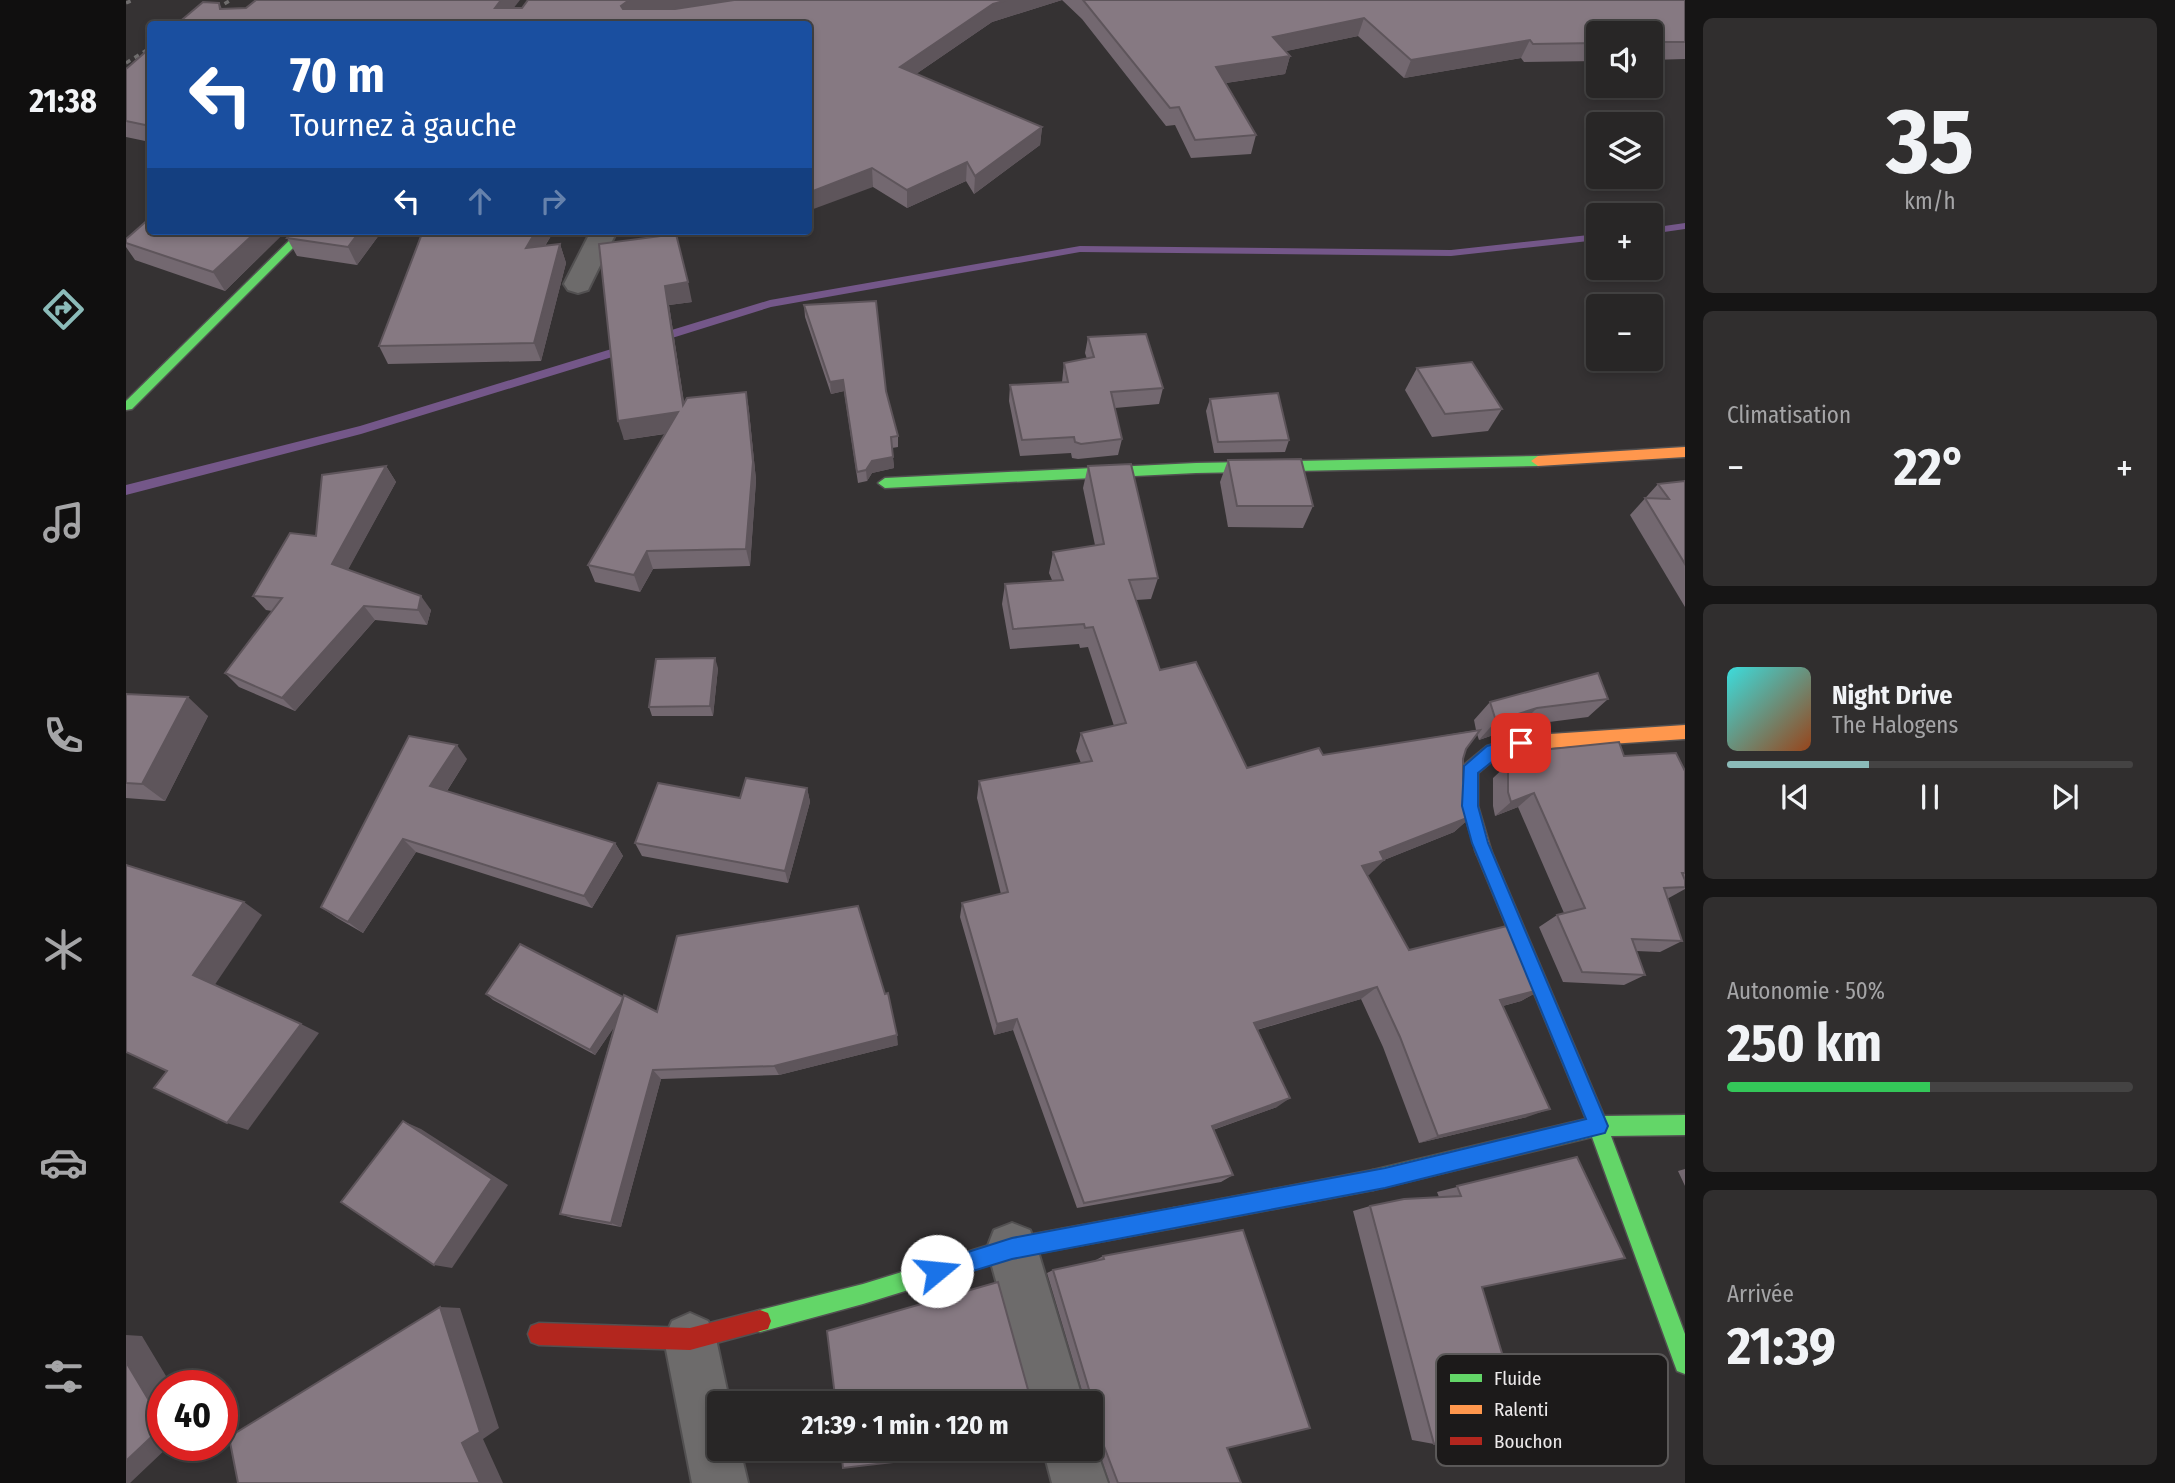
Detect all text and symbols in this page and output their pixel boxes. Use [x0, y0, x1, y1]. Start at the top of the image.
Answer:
map controls [1586, 21, 1663, 371]
button: sound [1586, 21, 1663, 98]
text: 70 m [290, 46, 385, 105]
icon: left [175, 49, 266, 140]
text: 21:38 [29, 82, 97, 120]
text: 35 [1886, 87, 1974, 196]
text: Tournez à gauche [290, 106, 517, 144]
button: layers [1586, 112, 1663, 189]
icon: left [388, 182, 426, 220]
icon: ahead [461, 182, 499, 220]
icon: right [534, 182, 572, 220]
text: km/h [1904, 187, 1956, 215]
button: + [1586, 203, 1663, 280]
icon: directions [39, 285, 88, 334]
button: − [1586, 294, 1663, 371]
text: Climatisation [1727, 401, 1851, 429]
text: 22° [1894, 436, 1966, 499]
text: − [1727, 445, 1744, 491]
text: + [2116, 445, 2133, 491]
icon: music [39, 498, 88, 547]
text: Night Drive [1832, 680, 1952, 711]
icon: phone [39, 711, 88, 760]
text: The Halogens [1832, 711, 1958, 739]
pin [1491, 713, 1551, 773]
icon: arrive [1502, 724, 1540, 762]
icon: previous [1776, 778, 1814, 816]
icon: pause [1911, 778, 1949, 816]
icon: next [2046, 778, 2084, 816]
icon: climate [39, 925, 88, 974]
text: Autonomie · 50% [1727, 977, 1885, 1005]
text: 250 km [1727, 1012, 1882, 1075]
icon: car [39, 1138, 88, 1187]
position arrow [900, 1234, 974, 1308]
text: Arrivée [1727, 1280, 1794, 1308]
text: 21:39 [1727, 1315, 1836, 1378]
icon: filters [39, 1352, 88, 1401]
legend [1436, 1354, 1668, 1466]
text: Fluide [1494, 1367, 1541, 1390]
speed limit sign: 40 [147, 1370, 238, 1461]
text: Ralenti [1494, 1398, 1549, 1421]
text: 21:39 · 1 min · 120 m [801, 1410, 1009, 1441]
text: Bouchon [1494, 1430, 1562, 1453]

